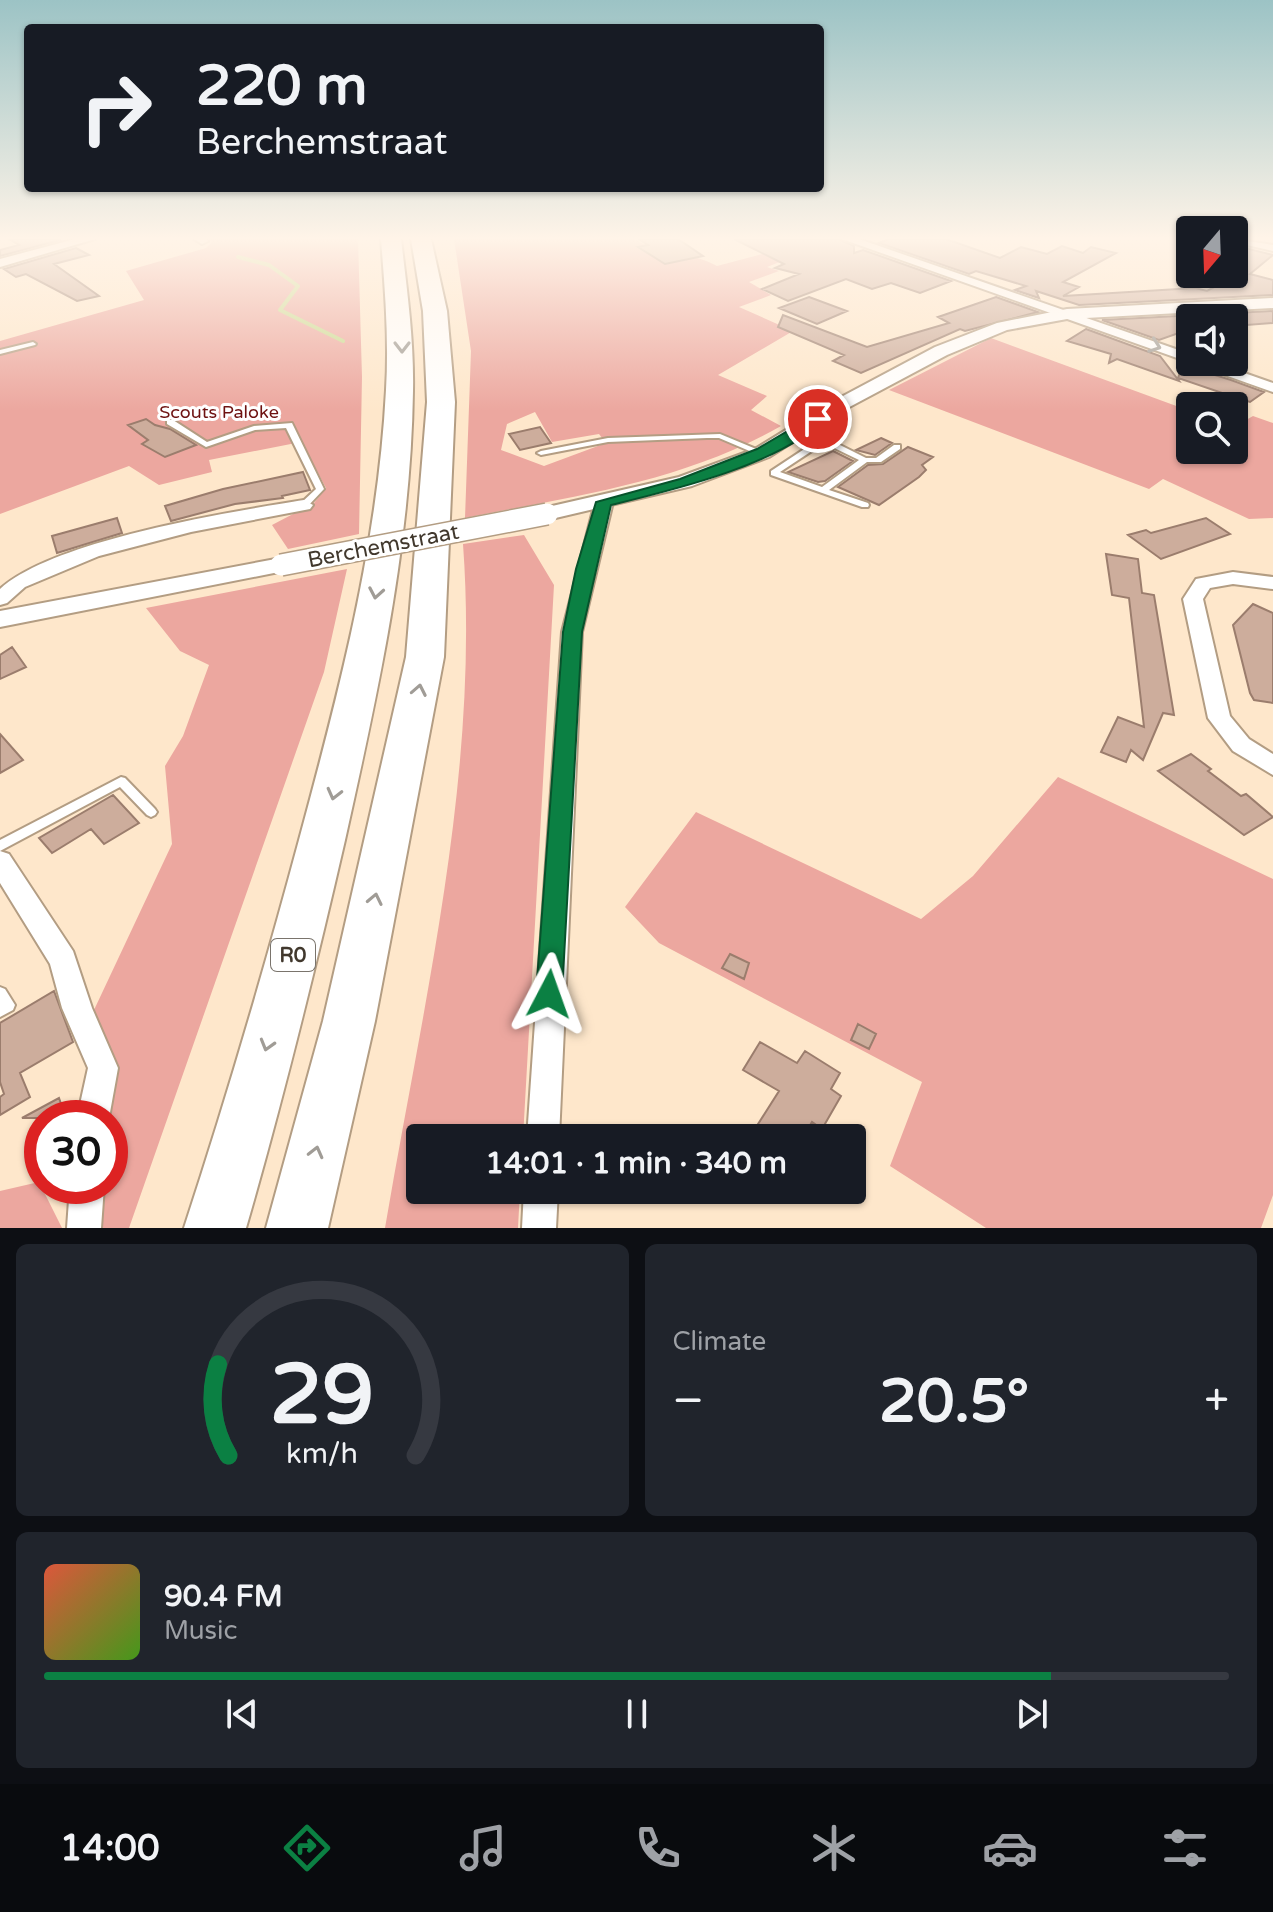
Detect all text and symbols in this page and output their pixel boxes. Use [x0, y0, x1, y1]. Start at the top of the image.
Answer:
text: 220 m [196, 53, 367, 120]
icon: right [64, 56, 168, 160]
text: Berchemstraat [196, 121, 447, 164]
north arrow [1176, 216, 1248, 288]
map controls [1176, 216, 1248, 464]
button: sound [1176, 304, 1248, 376]
one-way arrow [1147, 336, 1161, 353]
one-way arrow [393, 341, 411, 354]
pin [784, 385, 852, 453]
button: search [1176, 392, 1248, 464]
icon: arrive [796, 397, 840, 441]
park label: Scouts Paloke [159, 401, 279, 423]
street label: Berchemstraat [305, 519, 461, 573]
one-way arrow [368, 587, 385, 600]
one-way arrow [410, 684, 427, 698]
one-way arrow [326, 786, 343, 800]
one-way arrow [366, 893, 383, 906]
road number: R0 [271, 939, 315, 971]
position arrow [507, 952, 591, 1036]
one-way arrow [260, 1038, 277, 1052]
speed limit sign: 30 [24, 1100, 128, 1204]
text: 14:01 · 1 min · 340 m [485, 1145, 787, 1182]
one-way arrow [307, 1146, 324, 1160]
text: Climate [673, 1326, 766, 1357]
text: 29 [270, 1346, 374, 1446]
text: 20.5° [879, 1366, 1029, 1438]
text: − [673, 1375, 704, 1428]
text: + [1204, 1375, 1229, 1428]
text: km/h [286, 1437, 358, 1471]
text: 90.4 FM [164, 1578, 283, 1615]
text: Music [164, 1615, 237, 1646]
icon: previous [220, 1692, 264, 1736]
icon: pause [615, 1692, 659, 1736]
icon: next [1010, 1692, 1054, 1736]
icon: directions [279, 1820, 335, 1876]
icon: music [455, 1820, 511, 1876]
icon: phone [630, 1820, 686, 1876]
icon: climate [806, 1820, 862, 1876]
icon: car [982, 1820, 1038, 1876]
icon: filters [1157, 1820, 1213, 1876]
text: 14:00 [60, 1827, 160, 1870]

